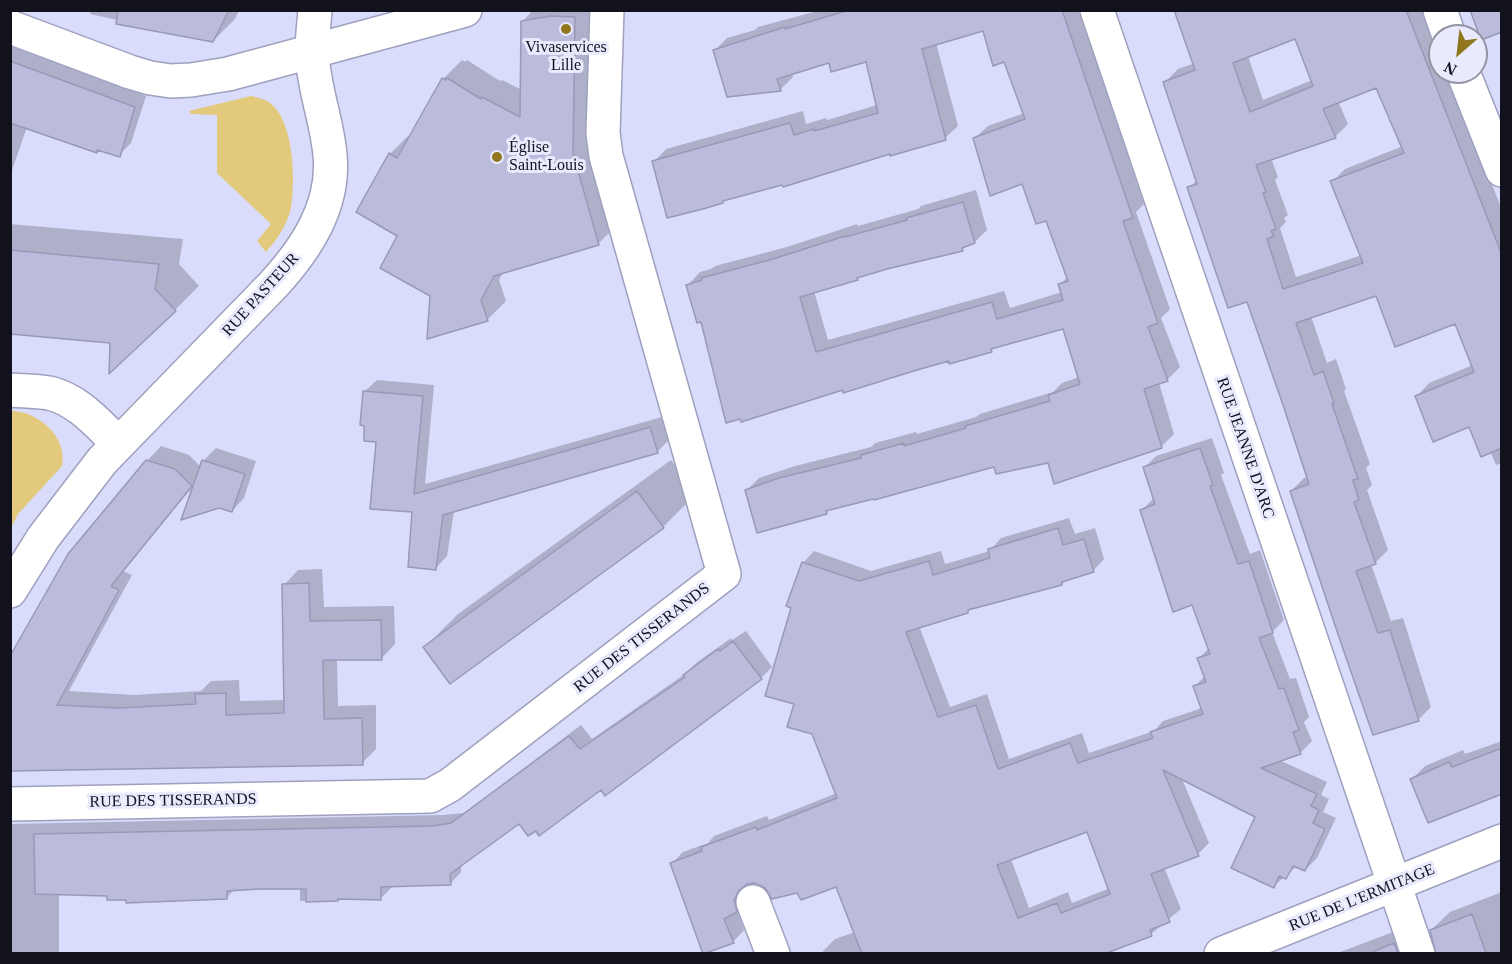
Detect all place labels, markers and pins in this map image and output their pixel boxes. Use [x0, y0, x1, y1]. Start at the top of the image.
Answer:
marker: Vivaservices Lille [559, 22, 573, 36]
place label: Vivaservices Lille [525, 38, 607, 76]
place label: Église Saint-Louis [509, 138, 584, 176]
marker: Église Saint-Louis [490, 150, 504, 164]

